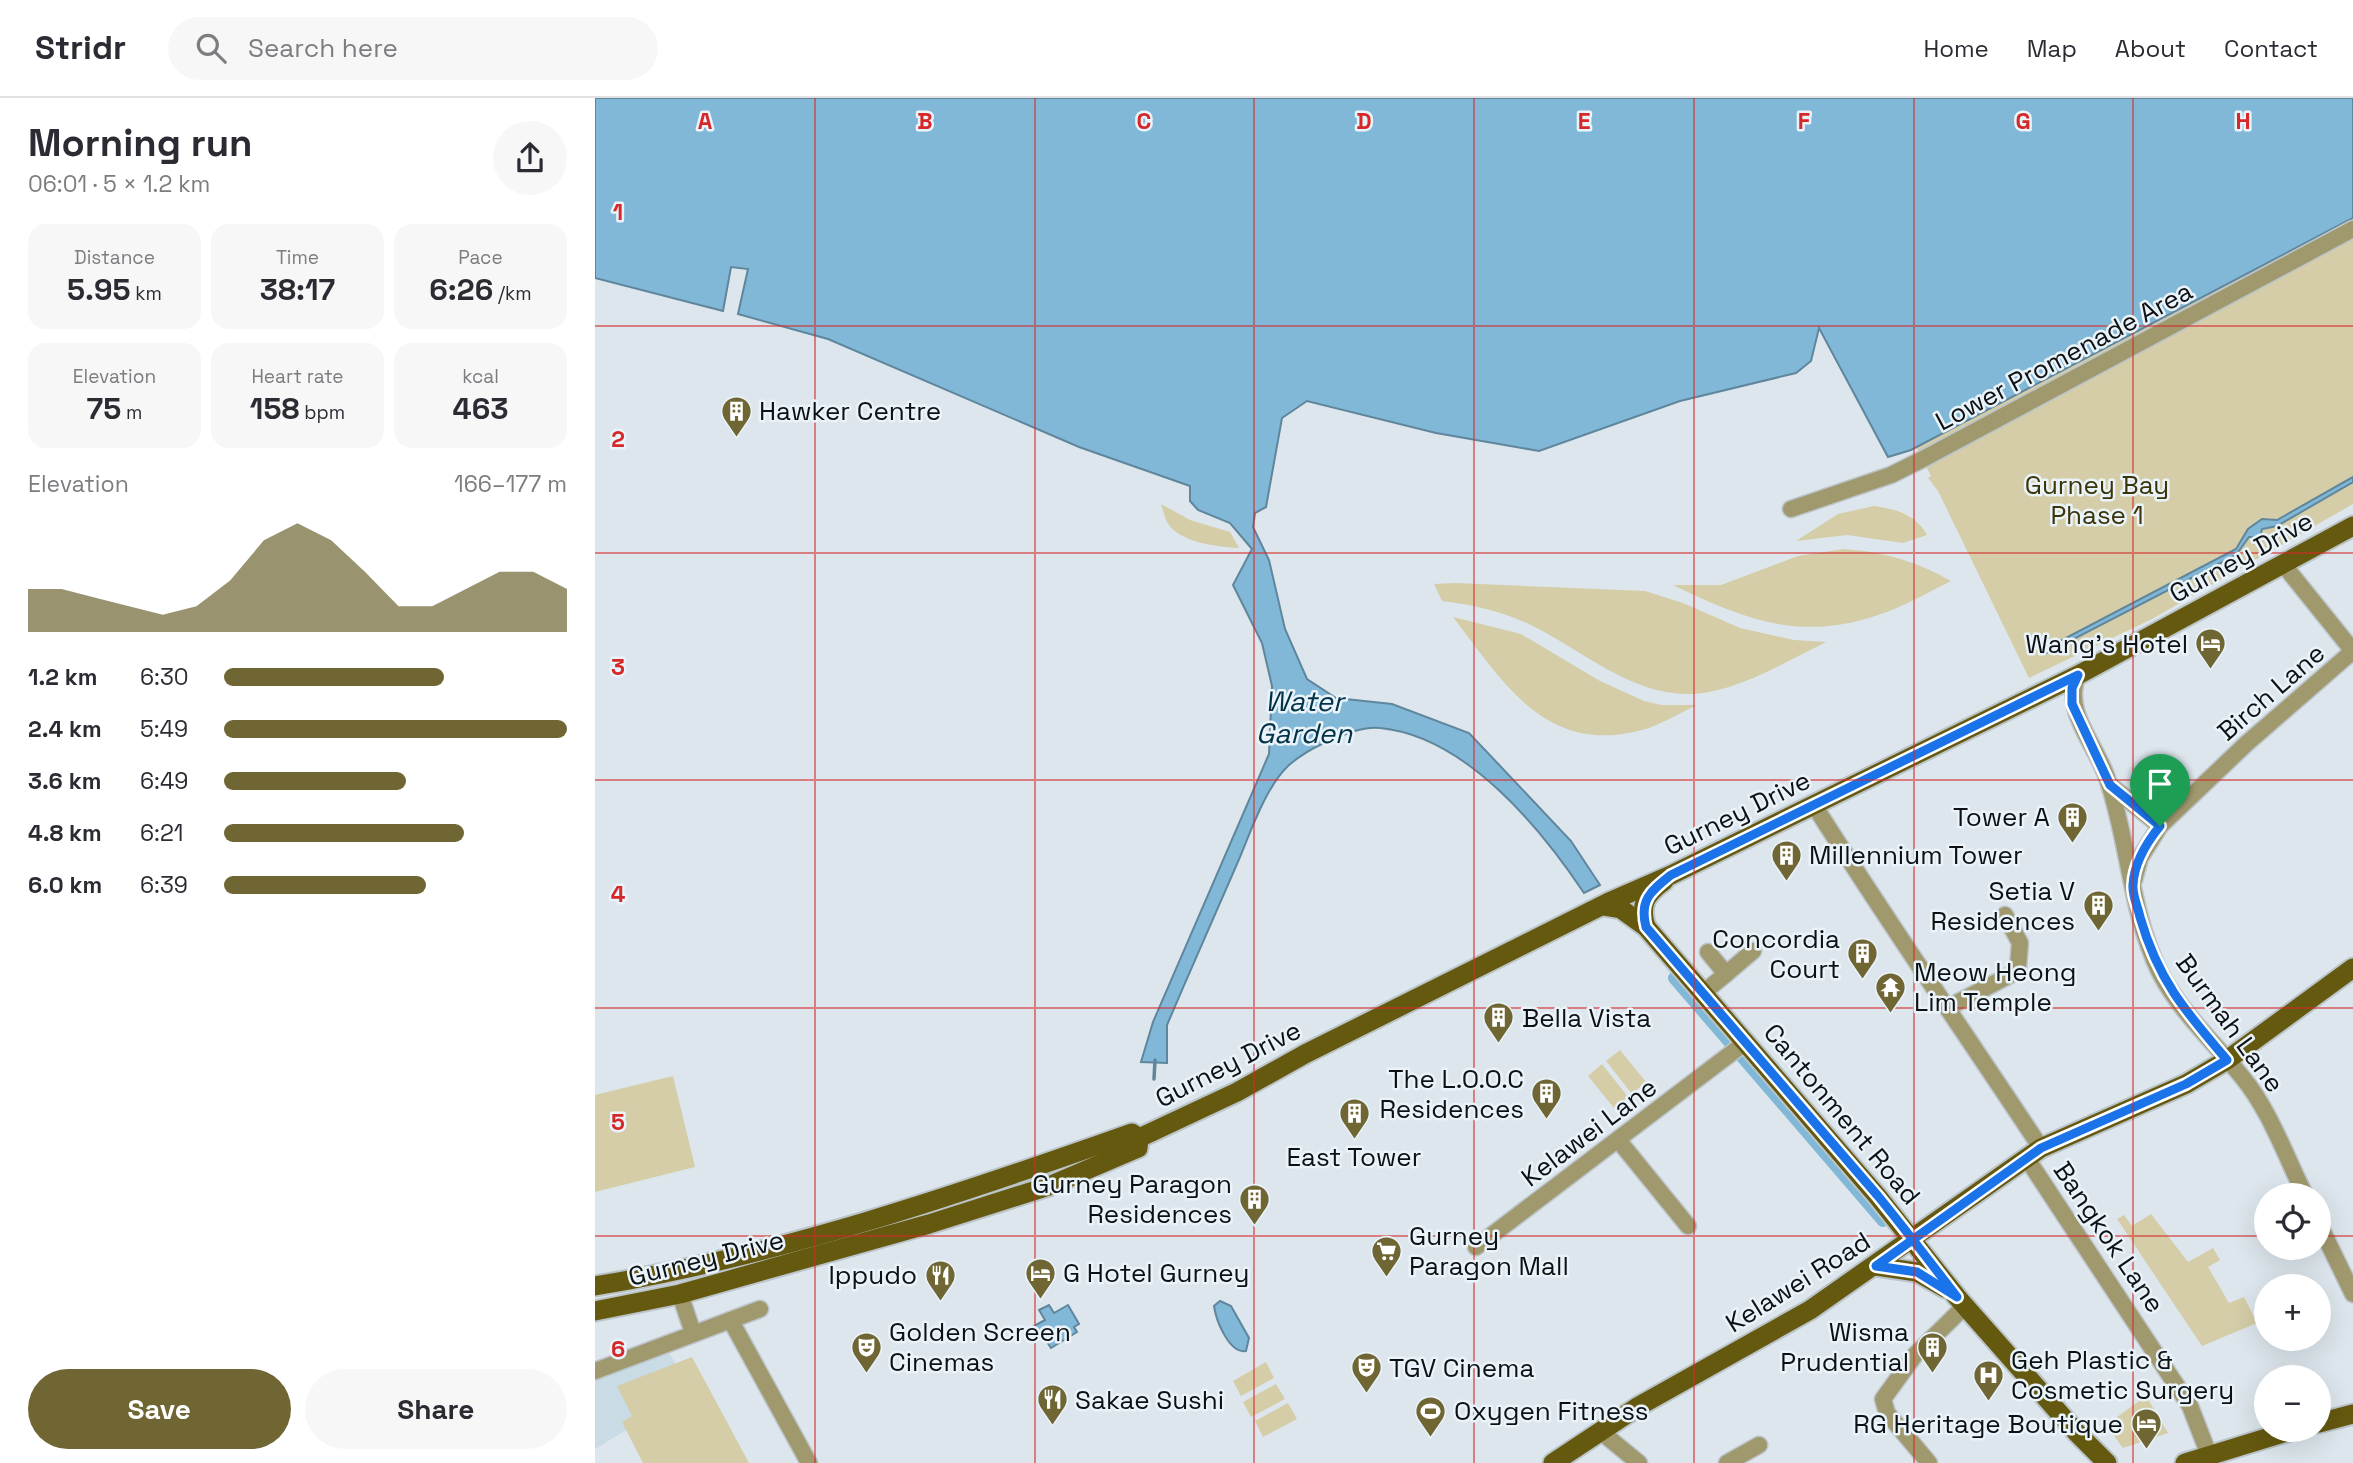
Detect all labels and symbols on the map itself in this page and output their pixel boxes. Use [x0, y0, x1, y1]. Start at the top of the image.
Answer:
text: A [698, 106, 713, 136]
text: B [917, 106, 933, 136]
text: C [1137, 106, 1151, 136]
text: D [1356, 106, 1372, 136]
text: E [1578, 106, 1590, 136]
text: F [1798, 106, 1810, 136]
text: G [2015, 106, 2031, 136]
text: H [2235, 106, 2251, 136]
text: 1 [613, 197, 623, 227]
street label: Lower Promenade Area [1930, 274, 2198, 438]
building icon: Hawker Centre [719, 394, 753, 438]
place label: Hawker Centre [759, 394, 941, 428]
text: 2 [611, 424, 625, 454]
park label: Gurney Bay Phase 1 [2025, 468, 2169, 532]
street label: Gurney Drive [2163, 504, 2319, 610]
place label: Wang's Hotel [2025, 627, 2188, 661]
hotel icon: Wang's Hotel [2194, 627, 2228, 671]
street label: Birch Lane [2210, 636, 2332, 748]
text: 3 [611, 652, 625, 682]
water label: Water Garden [1256, 683, 1353, 751]
pin [2130, 754, 2190, 826]
street label: Gurney Drive [1658, 763, 1816, 863]
place label: Tower A [1953, 800, 2050, 834]
building icon: Tower A [2056, 800, 2090, 844]
building icon: Millennium Tower [1769, 838, 1803, 882]
place label: Millennium Tower [1809, 838, 2023, 872]
place label: Setia V Residences [1930, 874, 2075, 938]
text: 4 [611, 879, 626, 909]
building icon: Setia V Residences [2081, 889, 2115, 933]
place label: Concordia Court [1712, 922, 1840, 986]
building icon: Concordia Court [1846, 937, 1880, 981]
street label: Burmah Lane [2168, 947, 2292, 1099]
place label: Meow Heong Lim Temple [1914, 955, 2076, 1019]
temple icon: Meow Heong Lim Temple [1874, 970, 1908, 1014]
building icon: Bella Vista [1482, 1001, 1516, 1045]
place label: Bella Vista [1522, 1001, 1651, 1035]
street label: Gurney Drive [1149, 1013, 1307, 1115]
street label: Cantonment Road [1756, 1016, 1928, 1212]
place label: The L.O.O.C Residences [1379, 1062, 1524, 1126]
street label: Kelawei Lane [1514, 1070, 1664, 1194]
building icon: The L.O.O.C Residences [1530, 1077, 1564, 1121]
building icon: East Tower [1337, 1097, 1371, 1141]
text: 5 [611, 1107, 625, 1137]
place label: East Tower [1286, 1140, 1422, 1174]
street label: Bangkok Lane [2046, 1155, 2172, 1319]
place label: Gurney Paragon Residences [1032, 1167, 1232, 1231]
building icon: Gurney Paragon Residences [1238, 1182, 1272, 1226]
place label: Gurney Paragon Mall [1409, 1219, 1569, 1283]
street label: Gurney Drive [625, 1222, 787, 1294]
street label: Kelawei Road [1719, 1224, 1877, 1340]
supermarket icon: Gurney Paragon Mall [1369, 1234, 1403, 1278]
hotel icon: G Hotel Gurney [1023, 1256, 1057, 1300]
place label: G Hotel Gurney [1063, 1256, 1250, 1290]
place label: Ippudo [828, 1258, 917, 1292]
restaurant icon: Ippudo [923, 1258, 957, 1302]
place label: Golden Screen Cinemas [889, 1315, 1071, 1379]
place label: Wisma Prudential [1780, 1315, 1909, 1379]
theatre icon: Golden Screen Cinemas [849, 1330, 883, 1374]
building icon: Wisma Prudential [1915, 1330, 1949, 1374]
text: 6 [611, 1334, 625, 1364]
place label: Geh Plastic & Cosmetic Surgery [2011, 1343, 2234, 1407]
theatre icon: TGV Cinema [1349, 1351, 1383, 1395]
place label: TGV Cinema [1389, 1351, 1534, 1385]
hospital icon: Geh Plastic & Cosmetic Surgery [1971, 1358, 2005, 1402]
restaurant icon: Sakae Sushi [1035, 1383, 1069, 1427]
place label: Sakae Sushi [1075, 1383, 1224, 1417]
sports icon: Oxygen Fitness [1414, 1394, 1448, 1438]
place label: Oxygen Fitness [1454, 1394, 1649, 1428]
place label: RG Heritage Boutique [1853, 1407, 2123, 1441]
hotel icon: RG Heritage Boutique [2129, 1407, 2163, 1451]

